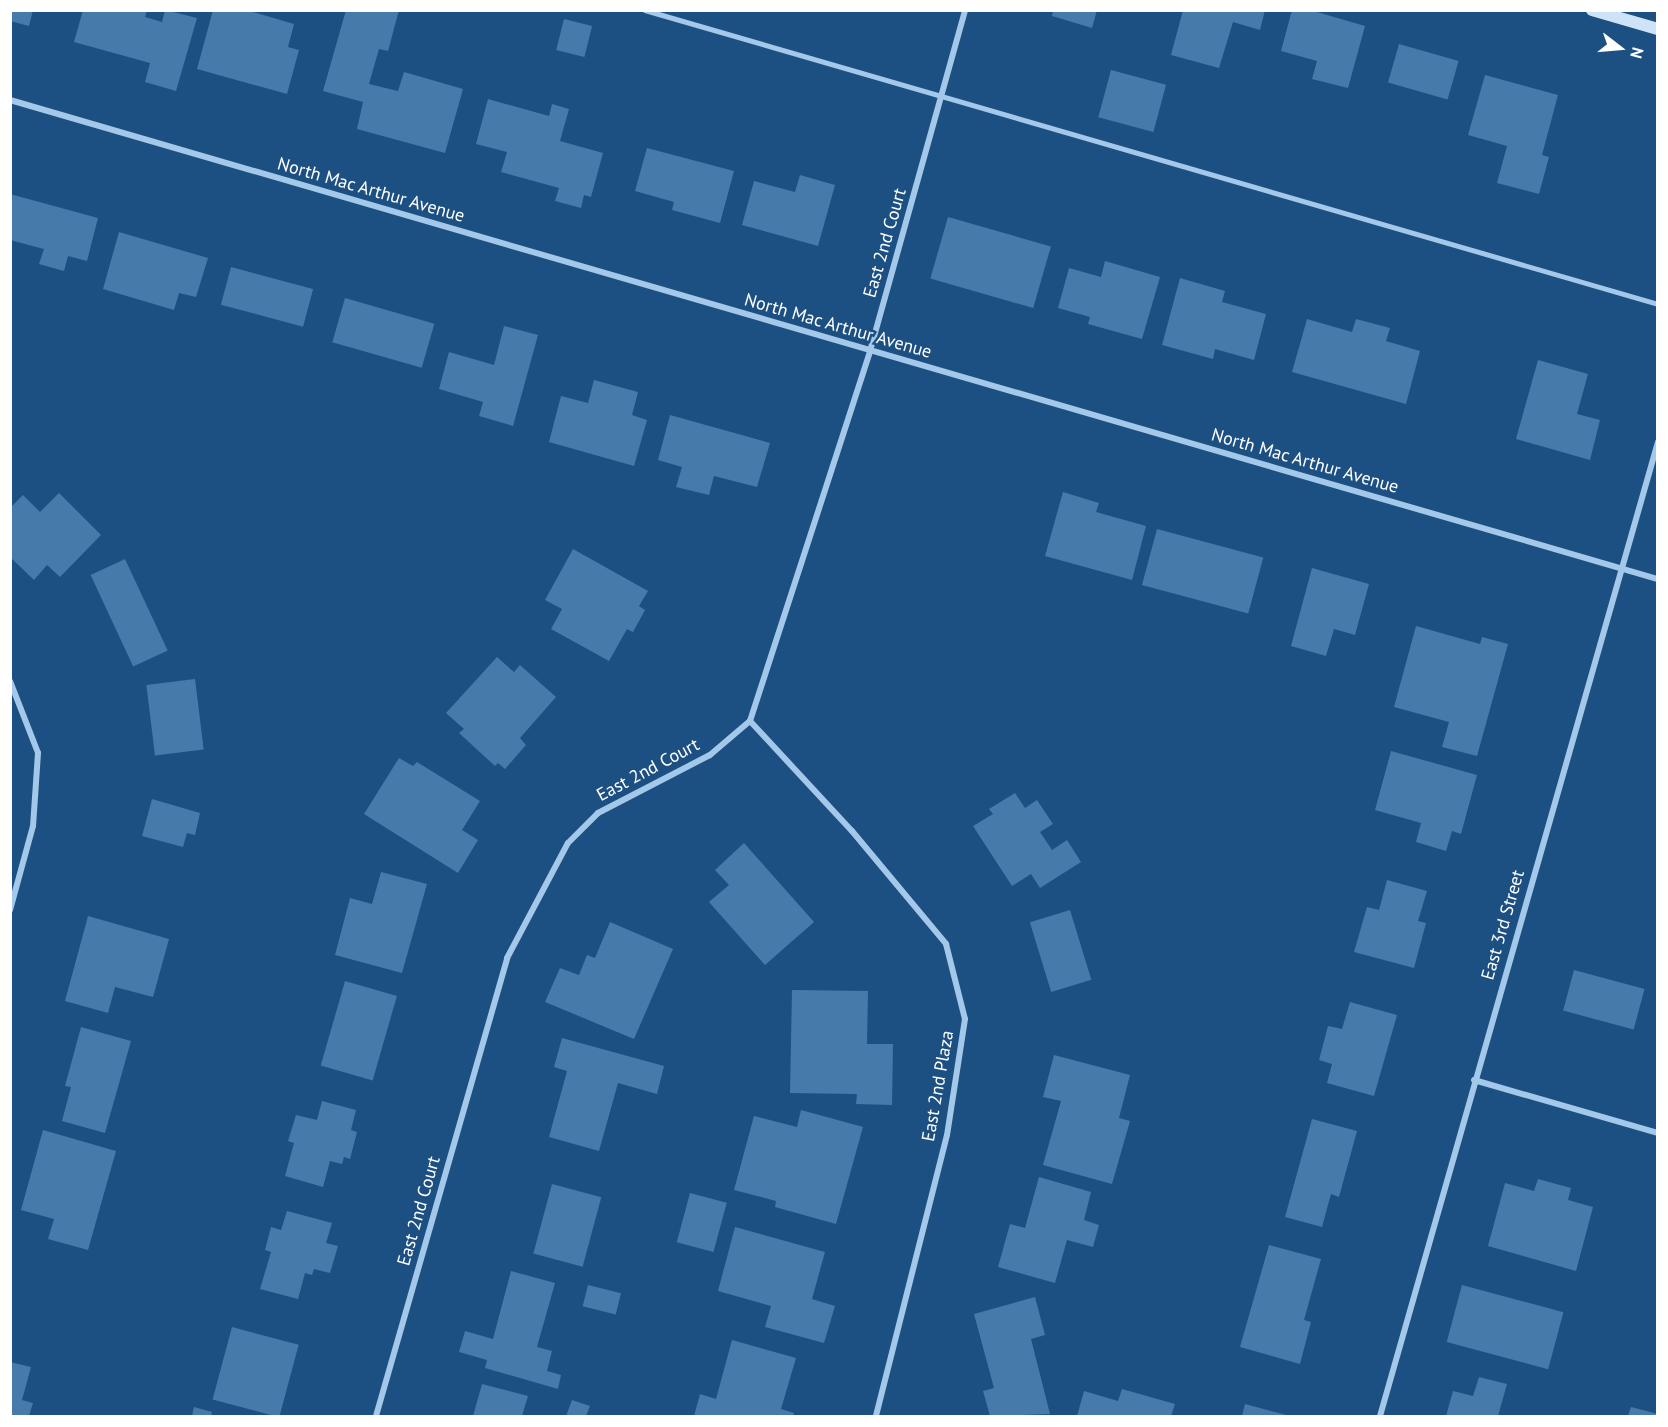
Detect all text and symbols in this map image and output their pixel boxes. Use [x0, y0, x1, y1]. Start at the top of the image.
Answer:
north arrow [1590, 18, 1650, 78]
text: N [1626, 45, 1648, 61]
street label: North Mac Arthur Avenue [274, 153, 468, 227]
street label: East 2nd Court [859, 186, 911, 300]
street label: North Mac Arthur Avenue [741, 289, 935, 363]
street label: North Mac Arthur Avenue [1208, 424, 1402, 498]
street label: East 2nd Court [593, 734, 703, 806]
street label: East 3rd Street [1477, 867, 1529, 983]
street label: East 2nd Plaza [918, 1029, 958, 1143]
street label: East 2nd Court [393, 1154, 445, 1268]

